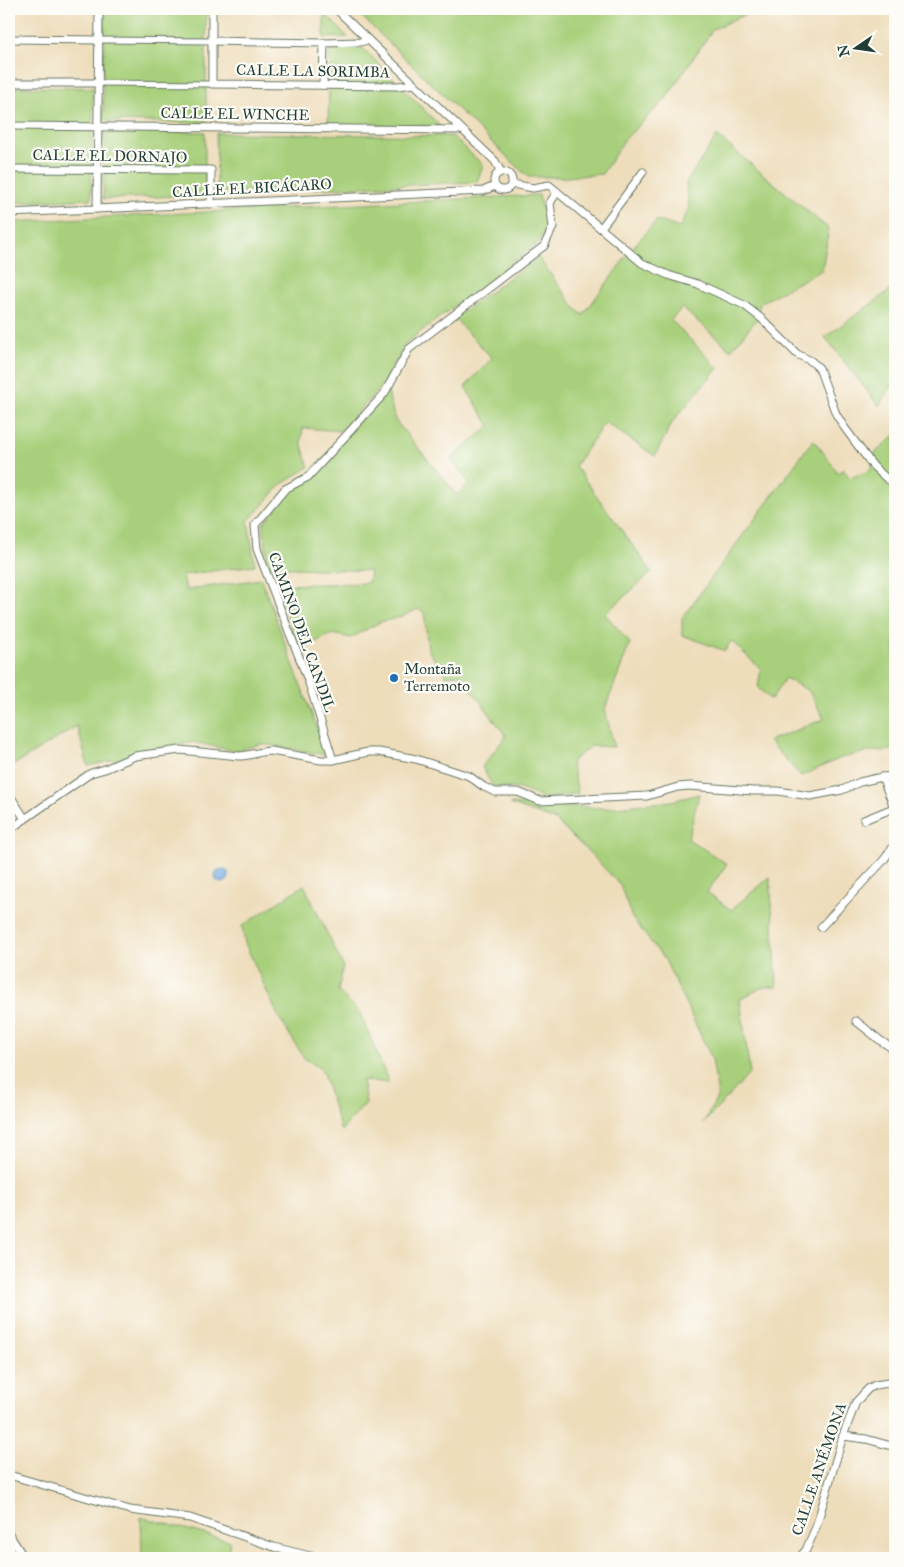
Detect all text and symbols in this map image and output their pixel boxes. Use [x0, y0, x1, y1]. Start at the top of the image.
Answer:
north arrow [832, 22, 882, 72]
text: N [834, 43, 853, 59]
street label: CALLE LA SORIMBA [236, 61, 390, 81]
street label: CALLE EL WINCHE [160, 104, 310, 124]
street label: CALLE EL DORNAJO [32, 146, 188, 167]
street label: CALLE EL BICÁCARO [172, 174, 332, 201]
street label: CAMINO DEL CANDIL [265, 550, 339, 714]
place label: Montaña Terremoto [404, 660, 470, 695]
marker: Montaña Terremoto [388, 672, 400, 684]
street label: CALLE ANÉMONA [787, 1400, 850, 1538]

